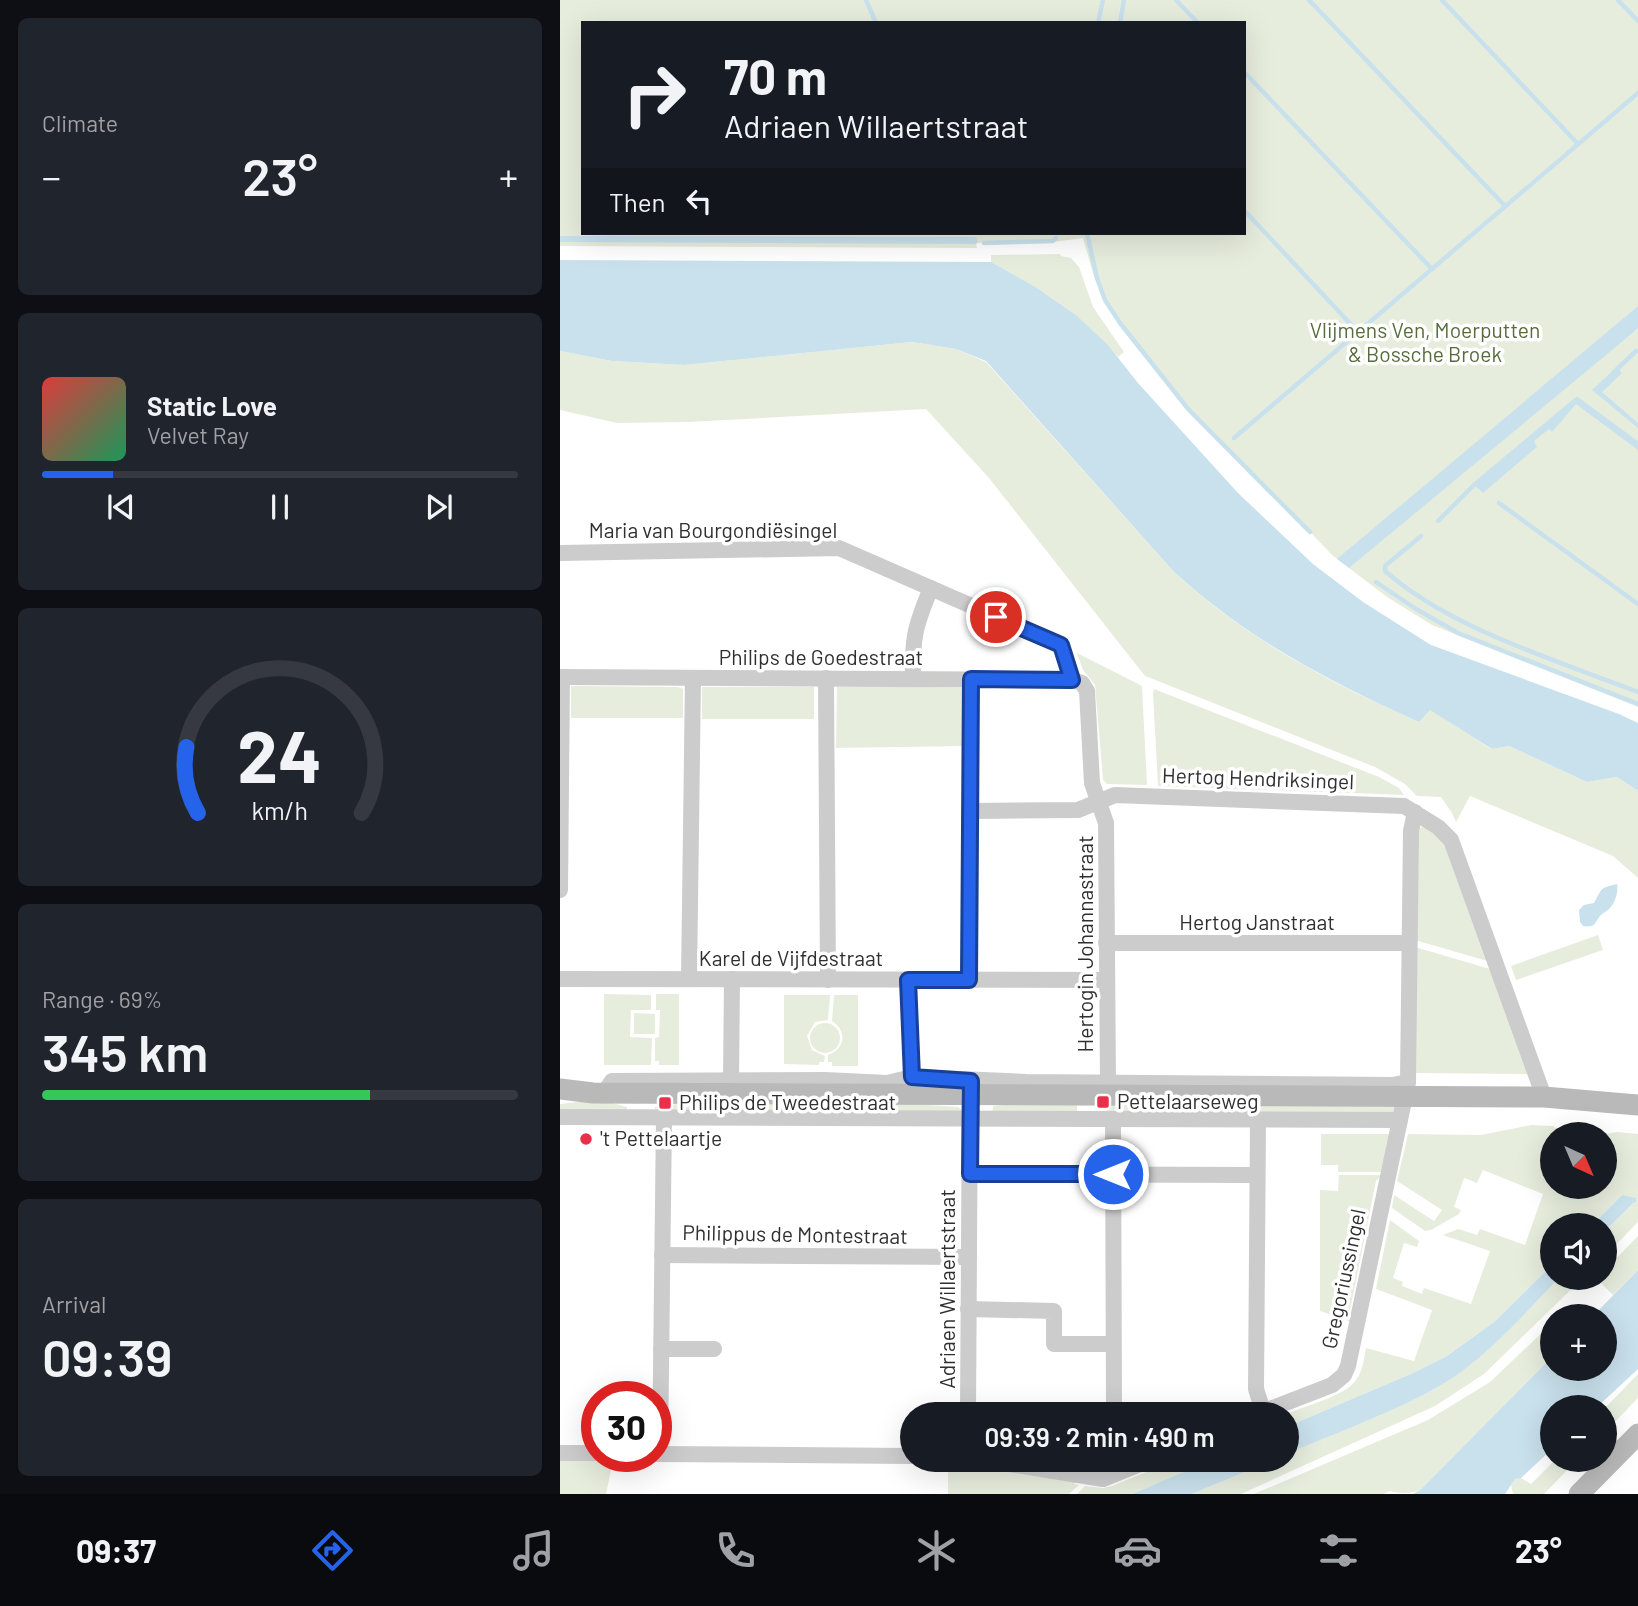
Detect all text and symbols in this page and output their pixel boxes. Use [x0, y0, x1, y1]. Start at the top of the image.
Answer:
text: 70 m [724, 46, 827, 105]
icon: right [609, 49, 700, 140]
text: Adriaen Willaertstraat [724, 106, 1028, 144]
text: Climate [42, 109, 118, 137]
text: 23° [242, 144, 318, 206]
text: − [42, 153, 61, 199]
text: + [499, 153, 518, 199]
icon: left [680, 182, 718, 220]
text: Then [609, 186, 666, 217]
park label: Vlijmens Ven, Moerputten & Bossche Broek [1310, 317, 1540, 366]
text: Static Love [147, 390, 277, 421]
text: Velvet Ray [147, 421, 249, 449]
icon: previous [102, 488, 140, 526]
icon: pause [261, 488, 299, 526]
icon: next [420, 488, 458, 526]
street label: Maria van Bourgondiësingel [589, 517, 837, 542]
pin [966, 587, 1026, 647]
icon: arrive [977, 598, 1015, 636]
street label: Philips de Goedestraat [719, 644, 923, 669]
text: 24 [238, 710, 322, 798]
street label: Hertog Hendriksingel [1162, 762, 1354, 793]
text: km/h [252, 795, 308, 825]
street label: Hertogin Johannastraat [1072, 835, 1097, 1053]
street label: Hertog Janstraat [1179, 909, 1335, 934]
street label: Karel de Vijfdestraat [699, 945, 883, 970]
text: Range · 69% [42, 985, 162, 1013]
text: 345 km [42, 1020, 208, 1082]
place label: Pettelaarseweg [1117, 1088, 1258, 1113]
place label: Philips de Tweedestraat [679, 1089, 896, 1114]
marker: Pettelaarseweg [1095, 1094, 1111, 1110]
marker: Philips de Tweedestraat [657, 1095, 673, 1111]
north arrow [1540, 1122, 1617, 1199]
map controls [1540, 1122, 1617, 1472]
place label: 't Pettelaartje [600, 1125, 722, 1150]
marker: 't Pettelaartje [578, 1131, 594, 1147]
position arrow [1076, 1137, 1150, 1211]
street label: Adriaen Willaertstraat [934, 1189, 959, 1389]
street label: Gregoriussingel [1316, 1206, 1370, 1351]
button: sound [1540, 1213, 1617, 1290]
street label: Philippus de Montestraat [682, 1219, 908, 1248]
text: Arrival [42, 1290, 106, 1318]
button: + [1540, 1304, 1617, 1381]
text: 09:39 [42, 1325, 172, 1387]
speed limit sign: 30 [581, 1381, 672, 1472]
button: − [1540, 1395, 1617, 1472]
text: 09:39 · 2 min · 490 m [984, 1421, 1215, 1452]
icon: directions [308, 1526, 357, 1575]
icon: music [509, 1526, 558, 1575]
icon: phone [711, 1526, 760, 1575]
icon: climate [912, 1526, 961, 1575]
icon: car [1113, 1526, 1162, 1575]
icon: filters [1314, 1526, 1363, 1575]
text: 09:37 [76, 1531, 156, 1569]
text: 23° [1515, 1531, 1562, 1569]

